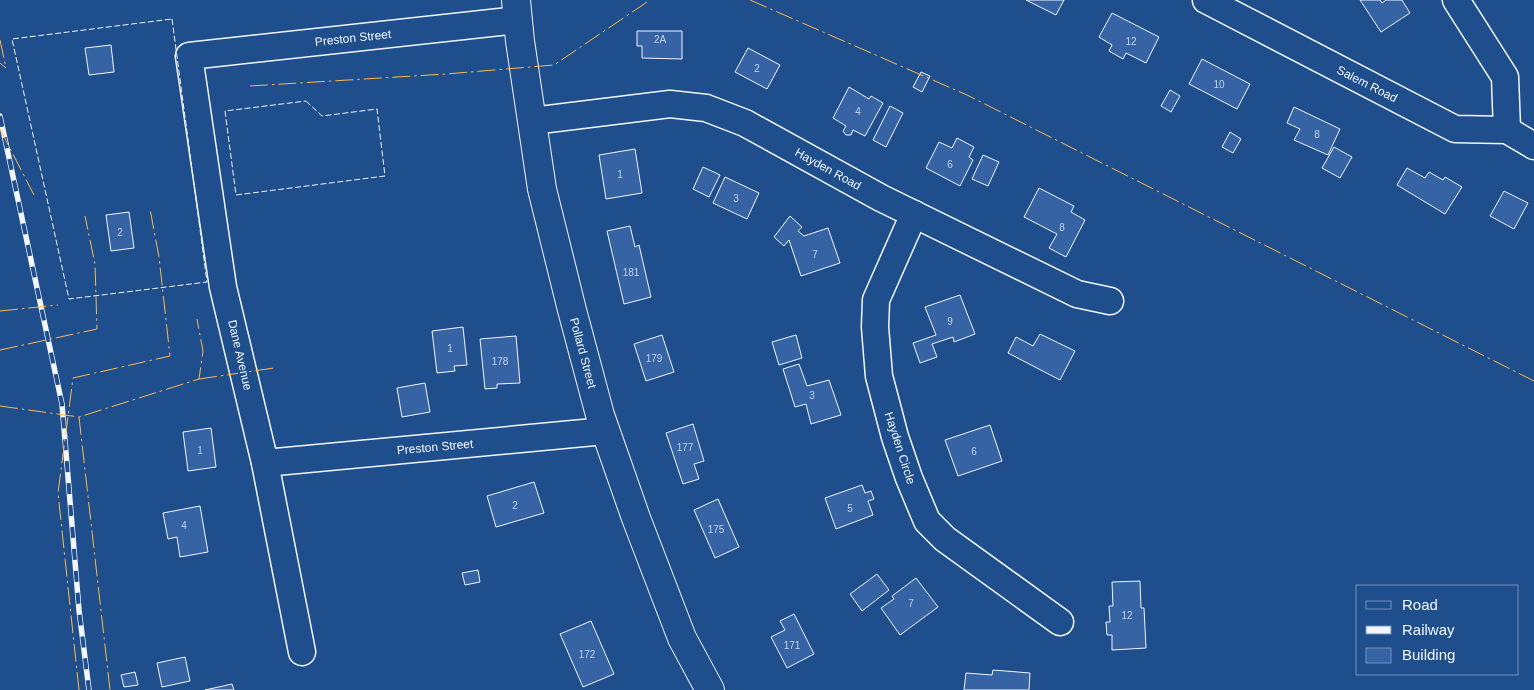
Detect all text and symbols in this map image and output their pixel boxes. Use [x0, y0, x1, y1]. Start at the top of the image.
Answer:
street label: Preston Street [314, 27, 393, 49]
house number: 2A [654, 34, 666, 45]
house number: 12 [1125, 36, 1137, 47]
house number: 2 [754, 63, 760, 74]
street label: Salem Road [1334, 63, 1400, 105]
house number: 10 [1213, 79, 1225, 90]
house number: 4 [855, 106, 861, 117]
house number: 8 [1314, 129, 1320, 140]
street label: Hayden Road [793, 145, 863, 193]
house number: 6 [947, 159, 953, 170]
house number: 1 [617, 169, 623, 180]
house number: 3 [733, 193, 739, 204]
house number: 8 [1059, 222, 1065, 233]
house number: 2 [117, 227, 123, 238]
house number: 7 [812, 249, 818, 260]
house number: 181 [623, 267, 640, 278]
street label: Pollard Street [567, 316, 599, 391]
house number: 9 [947, 316, 953, 327]
street label: Dane Avenue [225, 318, 255, 392]
house number: 1 [447, 343, 453, 354]
house number: 179 [646, 353, 663, 364]
house number: 178 [492, 356, 509, 367]
house number: 3 [809, 390, 815, 401]
street label: Hayden Circle [882, 410, 918, 486]
street label: Preston Street [396, 437, 474, 457]
house number: 177 [677, 442, 694, 453]
house number: 1 [197, 445, 203, 456]
house number: 6 [971, 446, 977, 457]
house number: 2 [512, 500, 518, 511]
house number: 5 [847, 503, 853, 514]
house number: 4 [181, 520, 187, 531]
house number: 175 [708, 524, 725, 535]
legend [1356, 585, 1519, 675]
text: Road [1402, 596, 1438, 613]
house number: 7 [908, 598, 914, 609]
house number: 12 [1121, 610, 1133, 621]
text: Railway [1402, 621, 1455, 638]
house number: 171 [784, 640, 801, 651]
text: Building [1402, 646, 1455, 663]
house number: 172 [579, 649, 596, 660]

